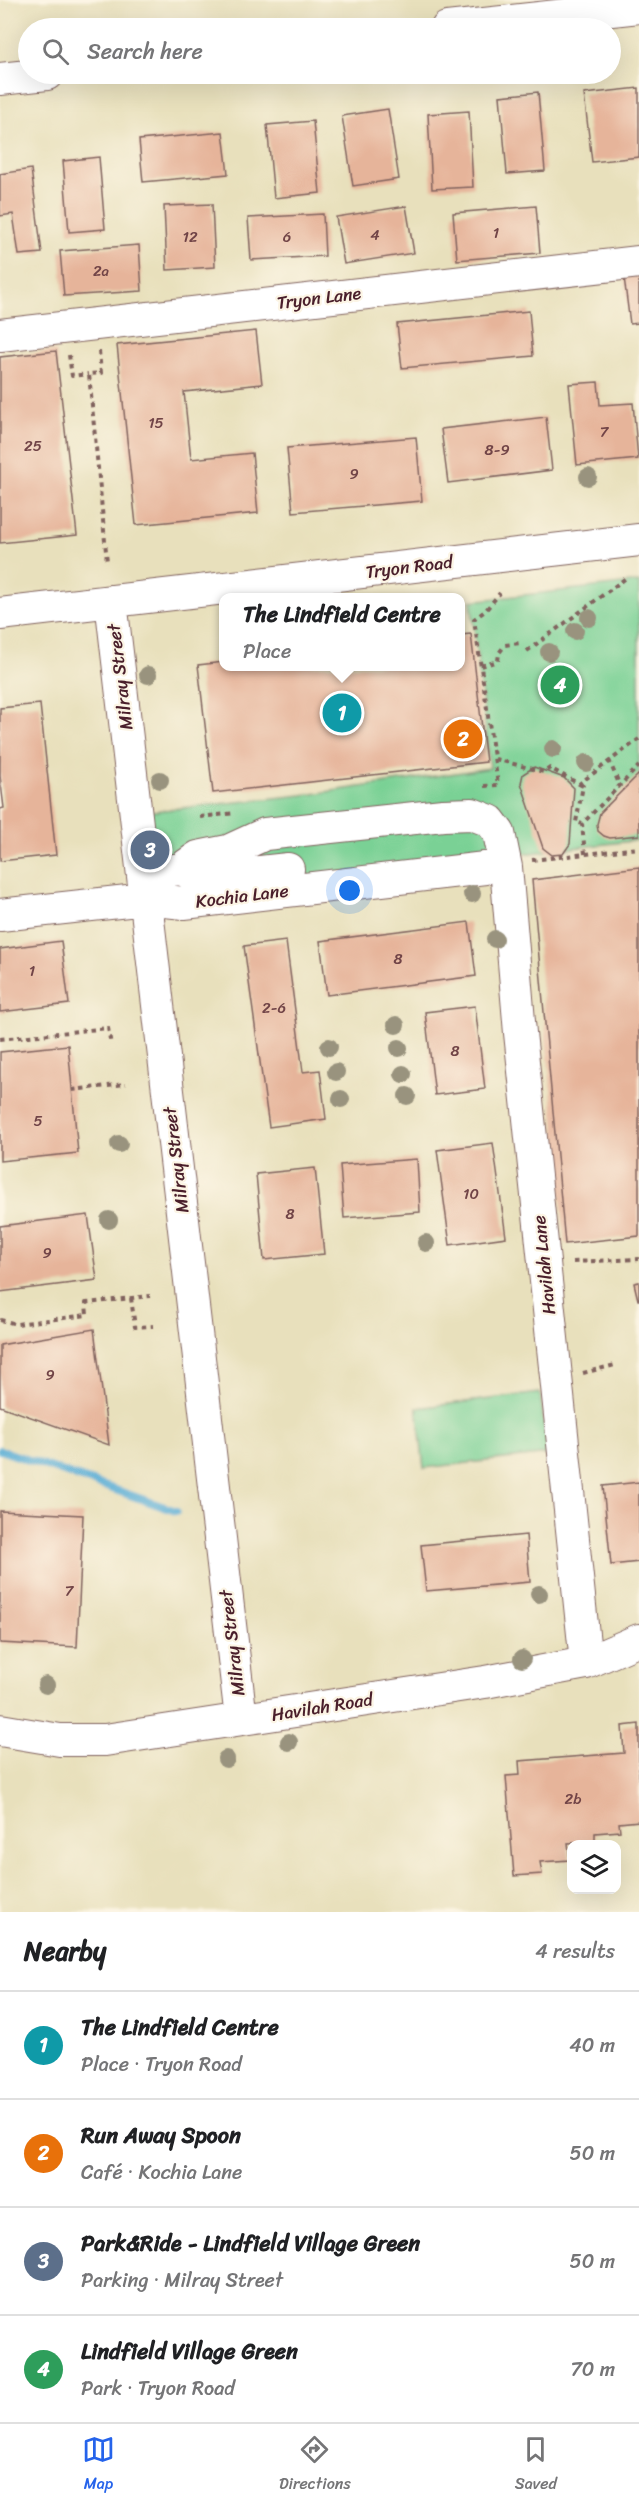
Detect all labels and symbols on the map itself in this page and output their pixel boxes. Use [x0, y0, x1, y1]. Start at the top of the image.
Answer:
house number: 1 [493, 220, 499, 246]
house number: 4 [370, 222, 380, 248]
house number: 12 [182, 224, 198, 250]
house number: 6 [283, 224, 291, 250]
house number: 2a [93, 258, 110, 284]
street label: Tryon Lane [275, 277, 363, 319]
house number: 15 [148, 410, 164, 436]
house number: 7 [600, 419, 610, 445]
house number: 25 [24, 433, 42, 459]
house number: 8-9 [484, 437, 510, 463]
house number: 9 [349, 461, 359, 487]
street label: Tryon Road [364, 546, 456, 588]
street label: Milray Street [98, 621, 142, 732]
pin: 4 [540, 662, 580, 708]
pin: 1 [322, 690, 362, 736]
pin: 2 [444, 716, 482, 762]
pin: 3 [130, 828, 170, 872]
street label: Kochia Lane [194, 874, 290, 918]
your location [335, 876, 364, 905]
house number: 8 [393, 946, 403, 972]
house number: 1 [29, 958, 35, 984]
house number: 2-6 [262, 995, 286, 1021]
house number: 8 [450, 1038, 460, 1064]
street label: Milray Street [154, 1104, 198, 1215]
house number: 5 [33, 1108, 43, 1134]
house number: 10 [463, 1181, 479, 1207]
house number: 8 [285, 1201, 295, 1227]
street label: Havilah Lane [523, 1214, 565, 1316]
house number: 9 [42, 1240, 52, 1266]
house number: 9 [45, 1362, 55, 1388]
house number: 7 [65, 1578, 75, 1604]
street label: Milray Street [210, 1587, 254, 1698]
street label: Havilah Road [269, 1683, 376, 1731]
house number: 2b [565, 1786, 581, 1812]

